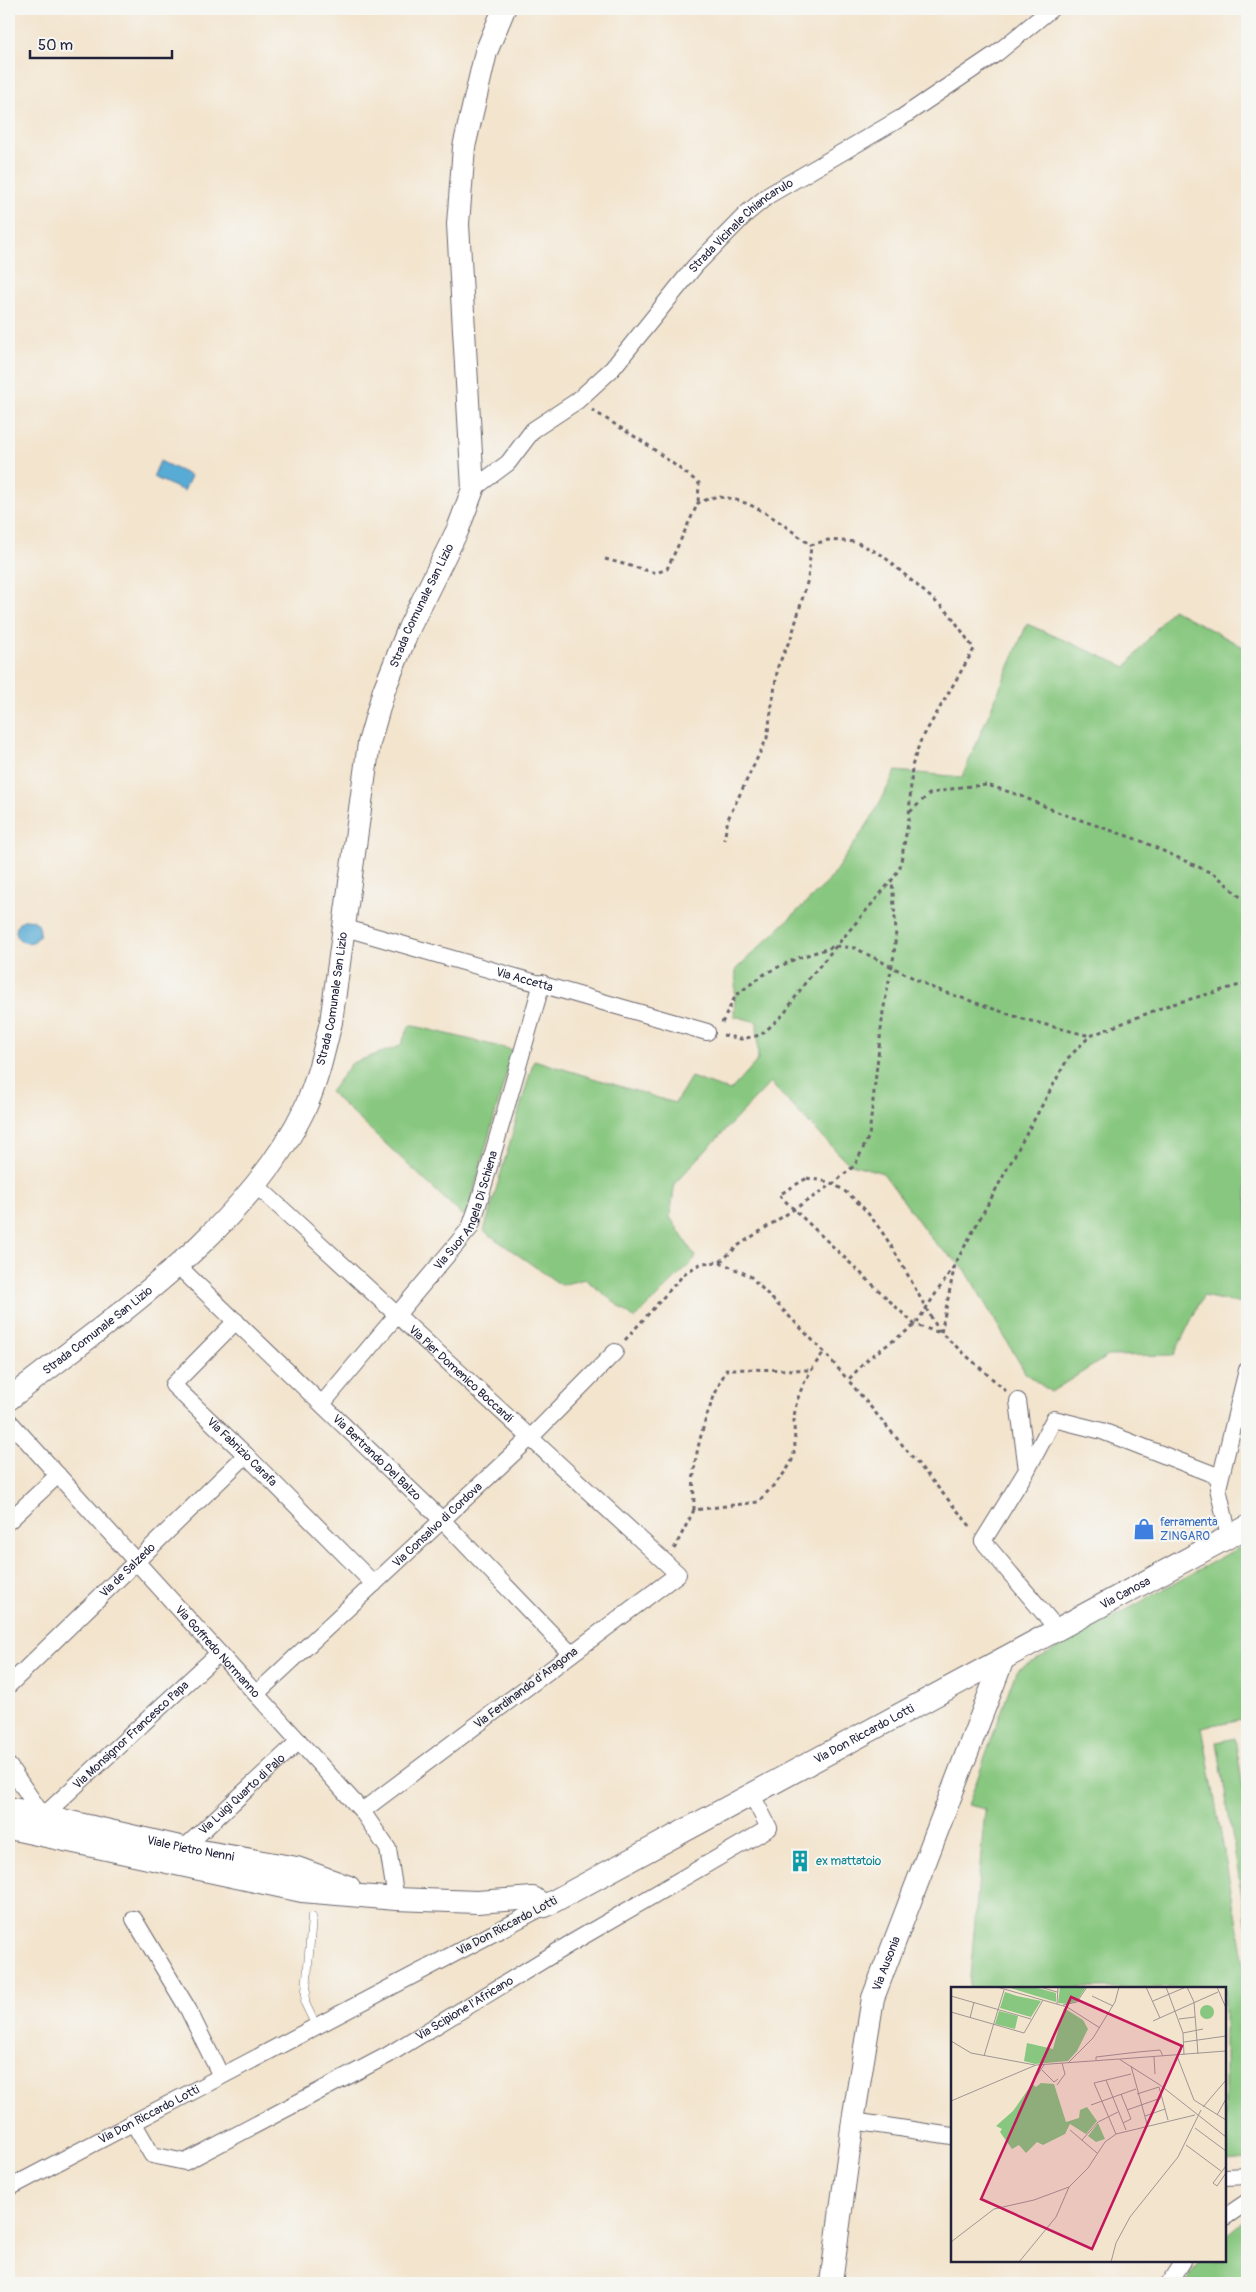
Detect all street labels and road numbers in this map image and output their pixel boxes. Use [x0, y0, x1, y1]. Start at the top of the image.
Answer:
street label: Strada Vicinale Chiancarulo [685, 175, 796, 276]
street label: Strada Comunale San Lizio [386, 541, 457, 670]
street label: Strada Comunale San Lizio [313, 931, 351, 1067]
street label: Via Accetta [494, 964, 555, 995]
street label: Via Suor Angela Di Schiena [431, 1149, 501, 1273]
street label: Strada Comunale San Lizio [40, 1282, 156, 1378]
street label: Via Pier Domenico Boccardi [406, 1322, 516, 1426]
street label: Via Bertrando Del Balzo [329, 1411, 425, 1504]
street label: Via Fabrizio Carafa [204, 1414, 281, 1490]
street label: Via Consalvo di Cordova [389, 1479, 486, 1570]
street label: Via de Salzedo [96, 1539, 159, 1600]
street label: Via Canosa [1098, 1573, 1153, 1612]
street label: Via Goffredo Normanno [172, 1602, 264, 1701]
street label: Via Ferdinando d'Aragona [471, 1644, 581, 1732]
street label: Via Monsignor Francesco Papa [70, 1677, 192, 1792]
street label: Via Don Riccardo Lotti [811, 1701, 916, 1767]
street label: Via Luigi Quarto di Palo [196, 1750, 288, 1838]
street label: Viale Pietro Nenni [146, 1832, 235, 1864]
street label: Via Don Riccardo Lotti [454, 1893, 560, 1959]
street label: Via Ausonia [869, 1934, 904, 1993]
street label: Via Scipione l'Africano [413, 1972, 516, 2044]
street label: Via Don Riccardo Lotti [96, 2082, 202, 2147]

